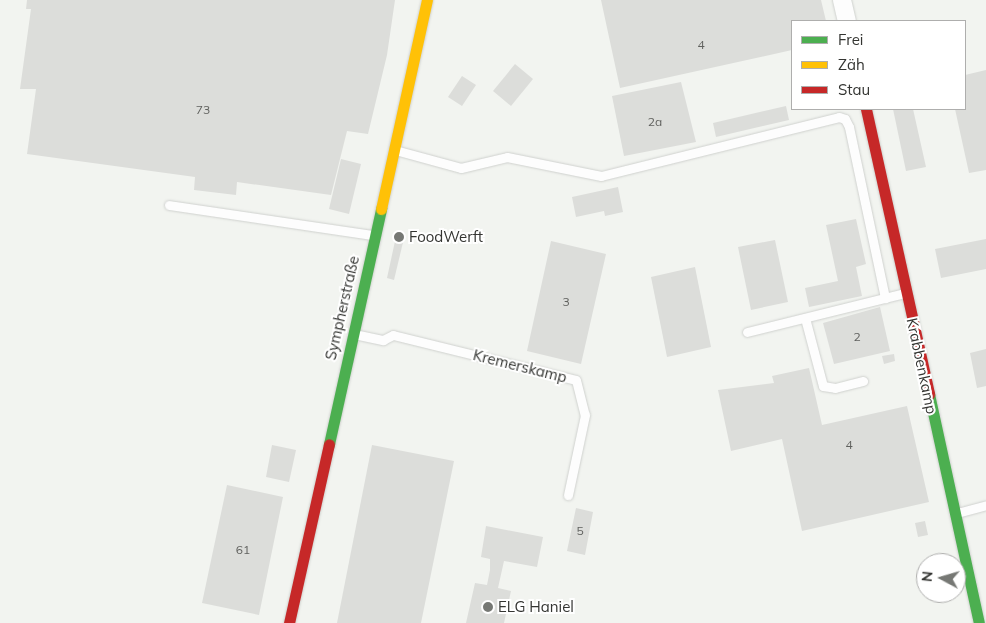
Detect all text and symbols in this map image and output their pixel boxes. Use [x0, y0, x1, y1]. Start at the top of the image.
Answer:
legend [791, 20, 966, 110]
text: Frei [838, 30, 863, 49]
house number: 4 [697, 38, 705, 52]
text: Zäh [838, 55, 865, 74]
text: Stau [838, 80, 870, 99]
house number: 73 [196, 103, 210, 117]
house number: 2a [648, 115, 662, 129]
place label: FoodWerft [409, 228, 483, 246]
marker: FoodWerft [393, 231, 405, 243]
street label: Sympherstraße [321, 254, 363, 362]
house number: 3 [562, 295, 570, 309]
street label: Krabbenkamp [903, 316, 941, 416]
house number: 2 [853, 330, 861, 344]
street label: Kremerskamp [471, 346, 569, 386]
house number: 4 [845, 438, 853, 452]
house number: 5 [576, 524, 584, 538]
house number: 61 [236, 543, 250, 557]
north arrow [916, 553, 966, 603]
text: N [918, 570, 937, 583]
place label: ELG Haniel [498, 598, 574, 616]
marker: ELG Haniel [482, 601, 494, 613]

